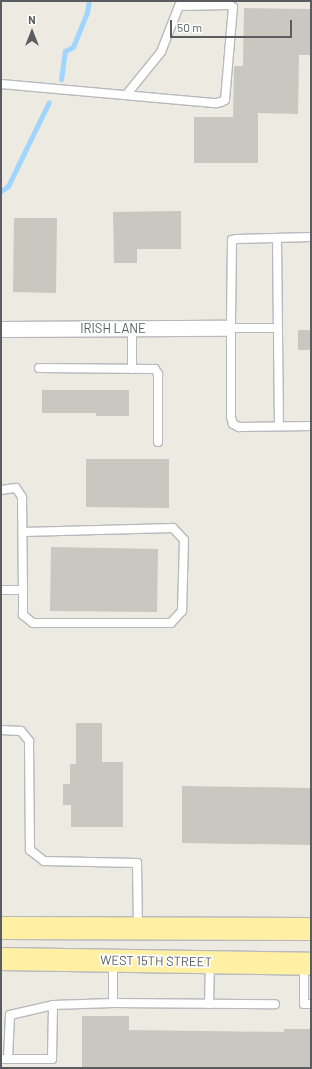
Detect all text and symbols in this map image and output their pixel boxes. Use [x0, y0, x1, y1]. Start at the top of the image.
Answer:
north arrow [12, 12, 52, 52]
scale bar [172, 12, 294, 38]
text: N [28, 13, 36, 26]
text: 50 m [177, 20, 202, 34]
street label: IRISH LANE [80, 320, 146, 336]
street label: WEST 15TH STREET [100, 952, 212, 970]

